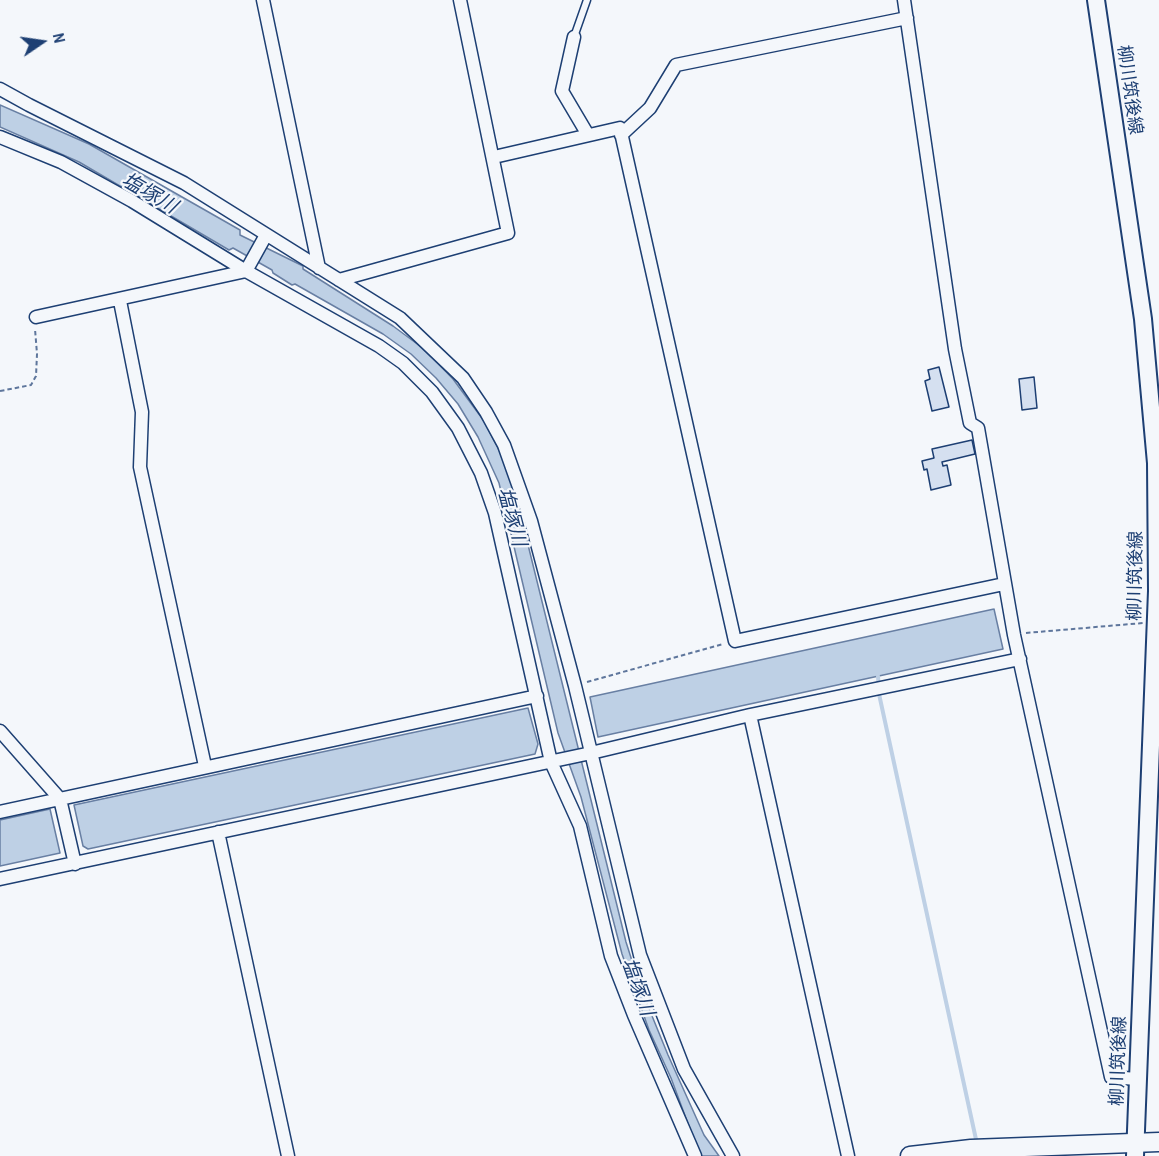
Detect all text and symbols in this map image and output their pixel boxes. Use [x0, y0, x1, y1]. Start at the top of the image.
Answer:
north arrow [12, 12, 72, 72]
text: N [48, 31, 71, 45]
street label: 柳川筑後線 [1112, 44, 1146, 136]
water label: 塩塚川 [117, 169, 181, 219]
water label: 塩塚川 [492, 485, 530, 549]
street label: 柳川筑後線 [1124, 531, 1148, 621]
water label: 塩塚川 [615, 955, 659, 1019]
street label: 柳川筑後線 [1107, 1016, 1131, 1106]

